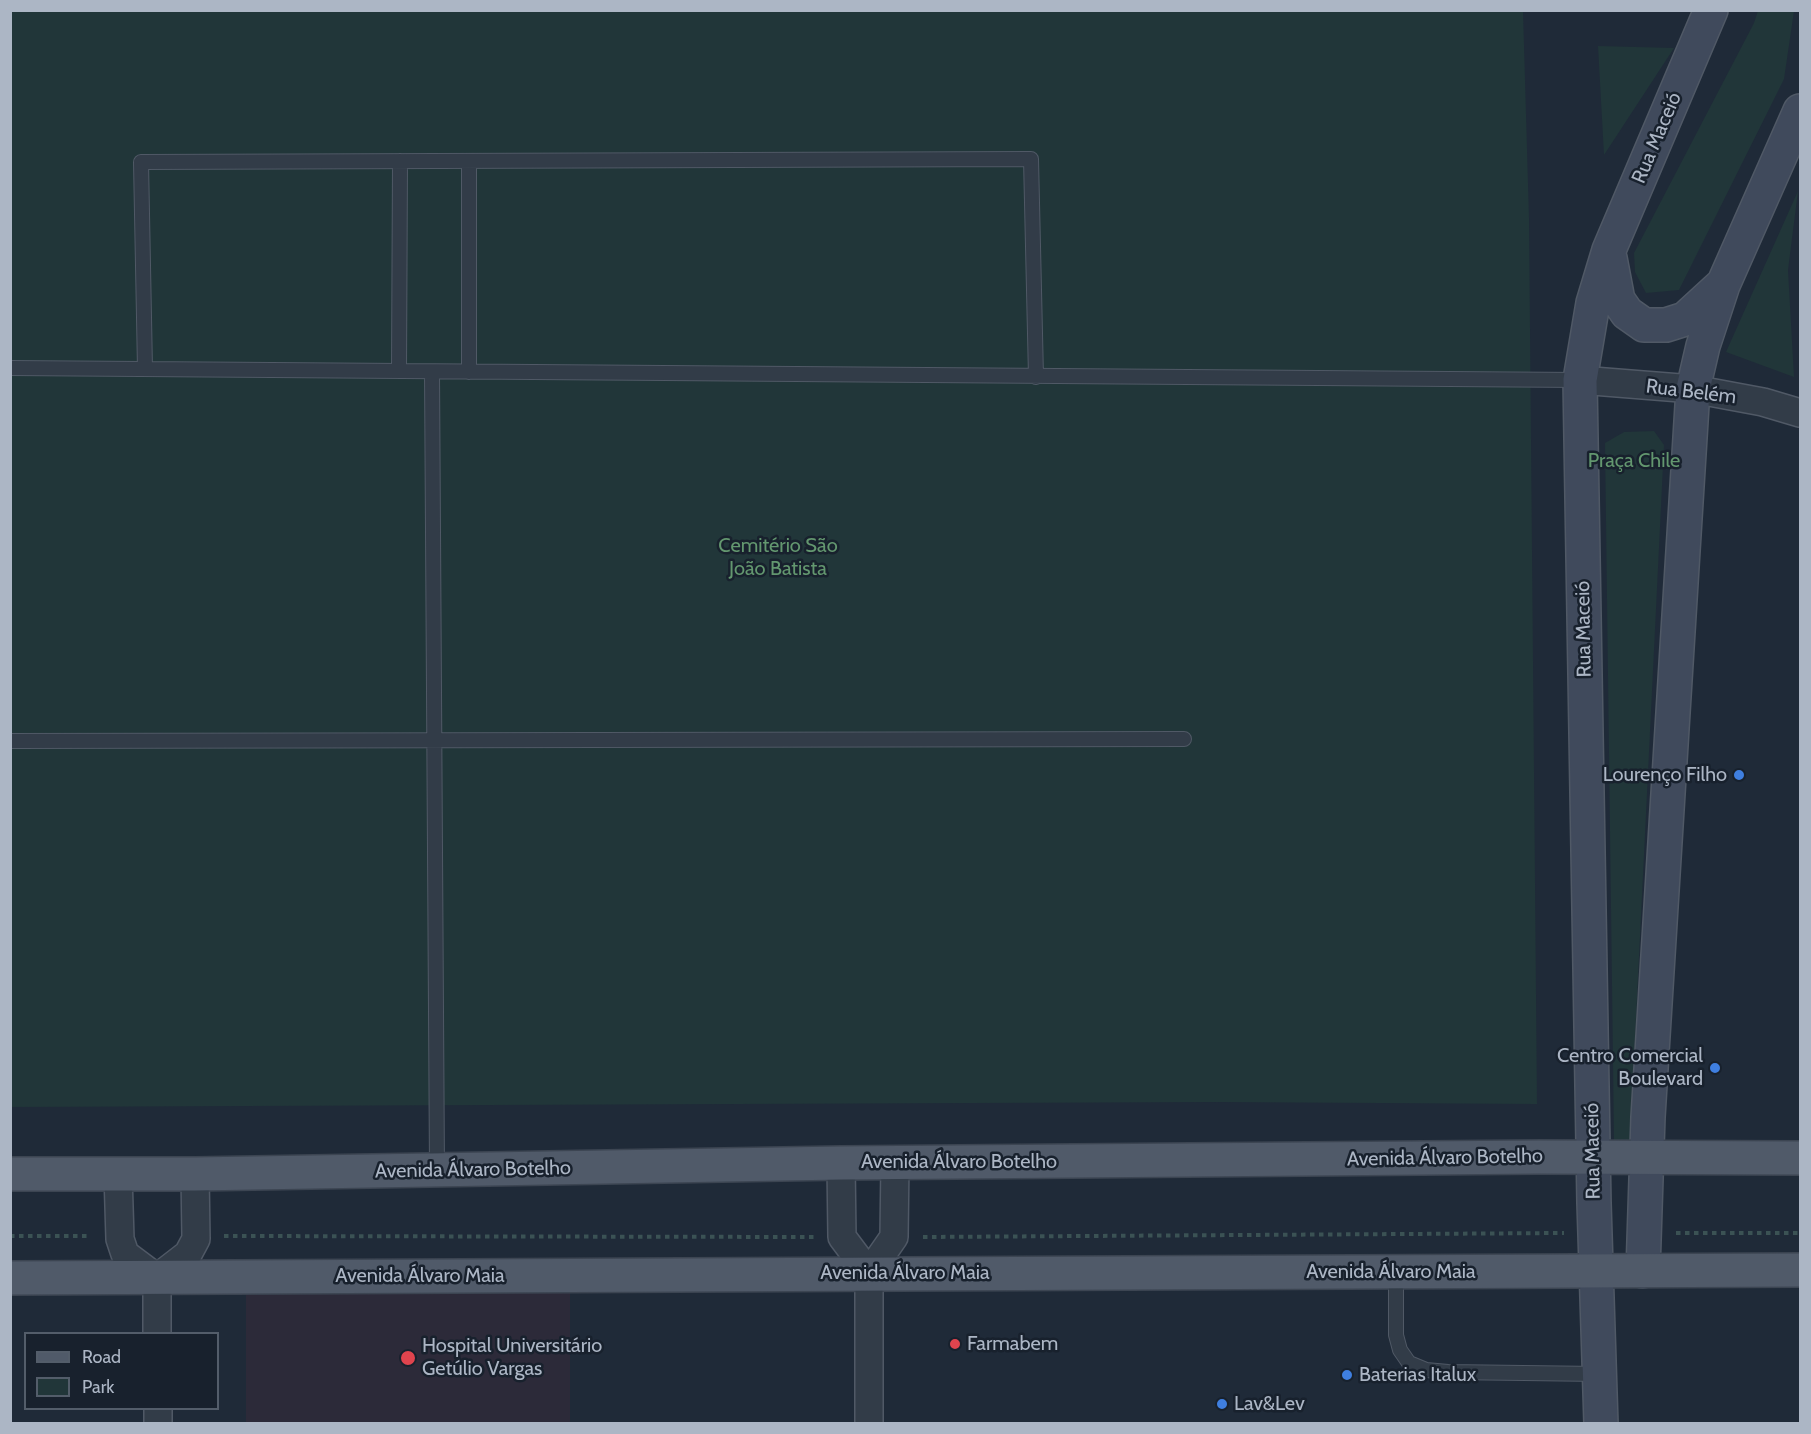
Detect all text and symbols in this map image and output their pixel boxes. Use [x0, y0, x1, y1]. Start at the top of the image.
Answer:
street label: Rua Maceió [1627, 89, 1687, 187]
street label: Rua Belém [1644, 375, 1738, 409]
park label: Praça Chile [1588, 449, 1680, 473]
park label: Cemitério São João Batista [718, 534, 838, 581]
street label: Rua Maceió [1571, 581, 1597, 677]
place label: Lourenço Filho [1603, 763, 1727, 787]
marker: Lourenço Filho [1732, 768, 1746, 782]
place label: Centro Comercial Boulevard [1557, 1044, 1703, 1091]
marker: Centro Comercial Boulevard [1708, 1061, 1722, 1075]
street label: Rua Maceió [1580, 1103, 1606, 1199]
street label: Avenida Álvaro Botelho [1347, 1144, 1543, 1172]
street label: Avenida Álvaro Botelho [861, 1150, 1057, 1174]
street label: Avenida Álvaro Botelho [375, 1156, 571, 1184]
street label: Avenida Álvaro Maia [1306, 1260, 1476, 1284]
street label: Avenida Álvaro Maia [820, 1261, 990, 1285]
street label: Avenida Álvaro Maia [335, 1264, 505, 1288]
legend [24, 1332, 219, 1410]
place label: Farmabem [967, 1332, 1058, 1356]
place label: Hospital Universitário Getúlio Vargas [422, 1334, 602, 1381]
marker: Farmabem [948, 1337, 962, 1351]
text: Road [82, 1346, 121, 1368]
marker: Hospital Universitário Getúlio Vargas [399, 1349, 417, 1367]
place label: Baterias Italux [1359, 1363, 1476, 1387]
marker: Baterias Italux [1340, 1368, 1354, 1382]
text: Park [82, 1376, 114, 1398]
place label: Lav&Lev [1234, 1392, 1305, 1416]
marker: Lav&Lev [1215, 1397, 1229, 1411]

